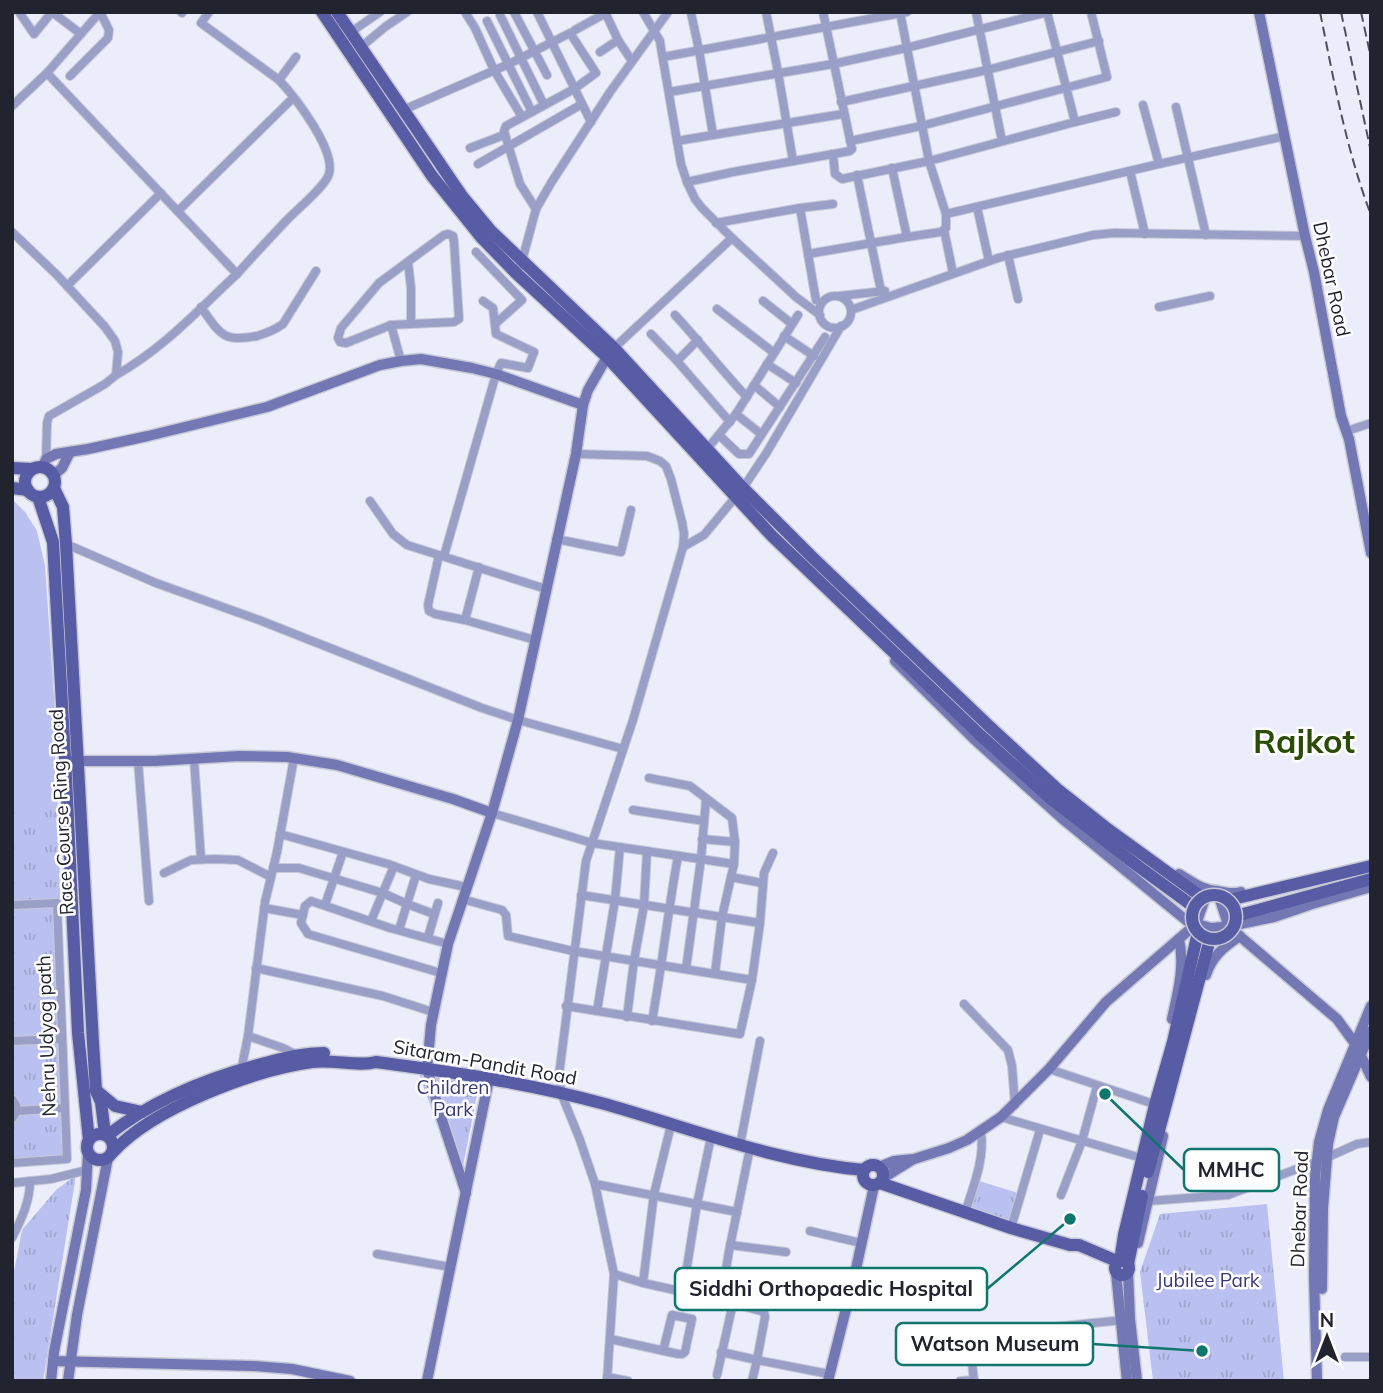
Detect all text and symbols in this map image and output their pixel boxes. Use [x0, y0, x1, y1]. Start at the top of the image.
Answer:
street label: Dhebar Road [1308, 219, 1356, 339]
street label: Race Course Ring Road [44, 708, 78, 916]
district label: Rajkot [1253, 720, 1355, 761]
street label: Nehru Udyog path [31, 955, 61, 1117]
street label: Sitaram-Pandit Road [391, 1034, 579, 1090]
park label: Children Park [417, 1075, 489, 1121]
callout: MMHC [1184, 1149, 1279, 1191]
street label: Dhebar Road [1285, 1150, 1313, 1268]
text: MMHC [1197, 1156, 1265, 1182]
callout: Siddhi Orthopaedic Hospital [675, 1268, 987, 1310]
park label: Jubilee Park [1156, 1268, 1260, 1292]
text: Siddhi Orthopaedic Hospital [689, 1275, 973, 1301]
north arrow [1292, 1302, 1362, 1372]
text: N [1320, 1308, 1334, 1332]
callout: Watson Museum [896, 1323, 1093, 1365]
text: Watson Museum [911, 1330, 1079, 1356]

